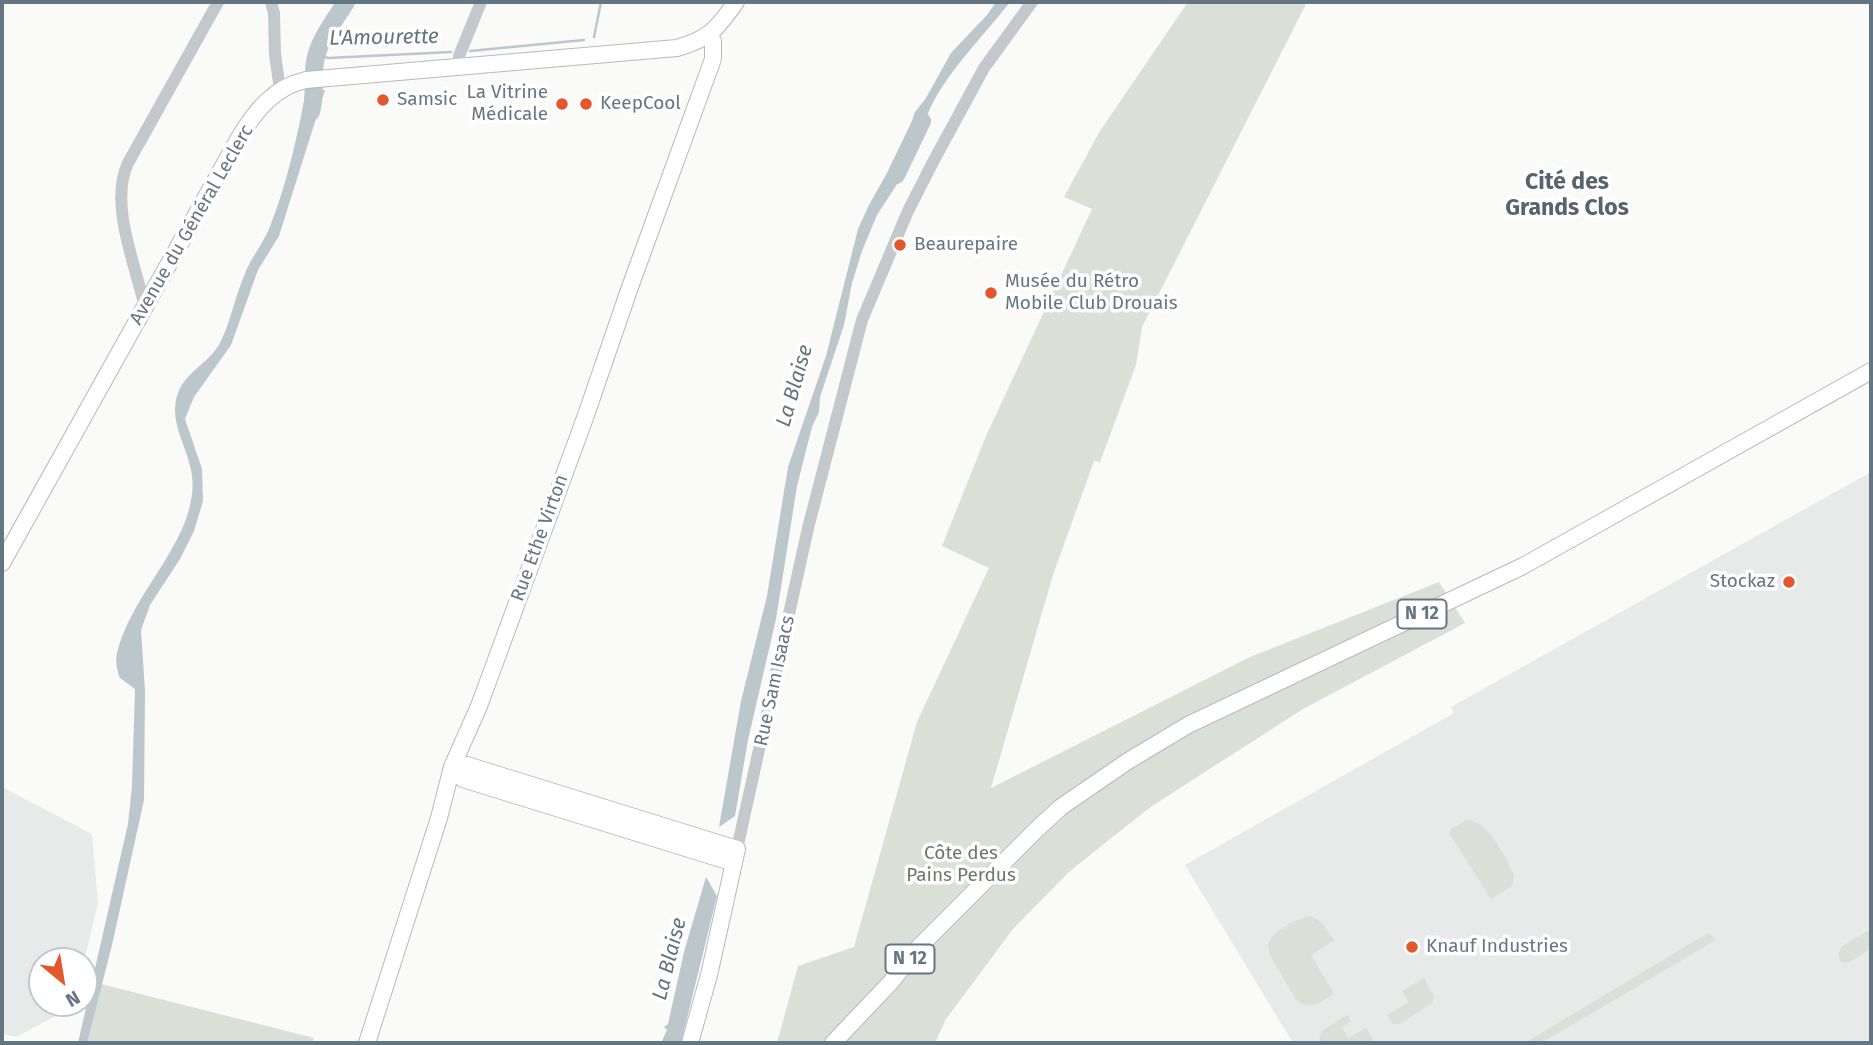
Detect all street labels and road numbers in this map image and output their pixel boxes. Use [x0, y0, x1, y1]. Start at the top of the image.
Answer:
street label: Avenue du Général Leclerc [125, 121, 259, 329]
street label: Rue Ethe Virton [506, 471, 574, 605]
road number: N 12 [1398, 600, 1446, 628]
street label: Rue Sam Isaacs [750, 614, 800, 748]
road number: N 12 [886, 944, 934, 974]

